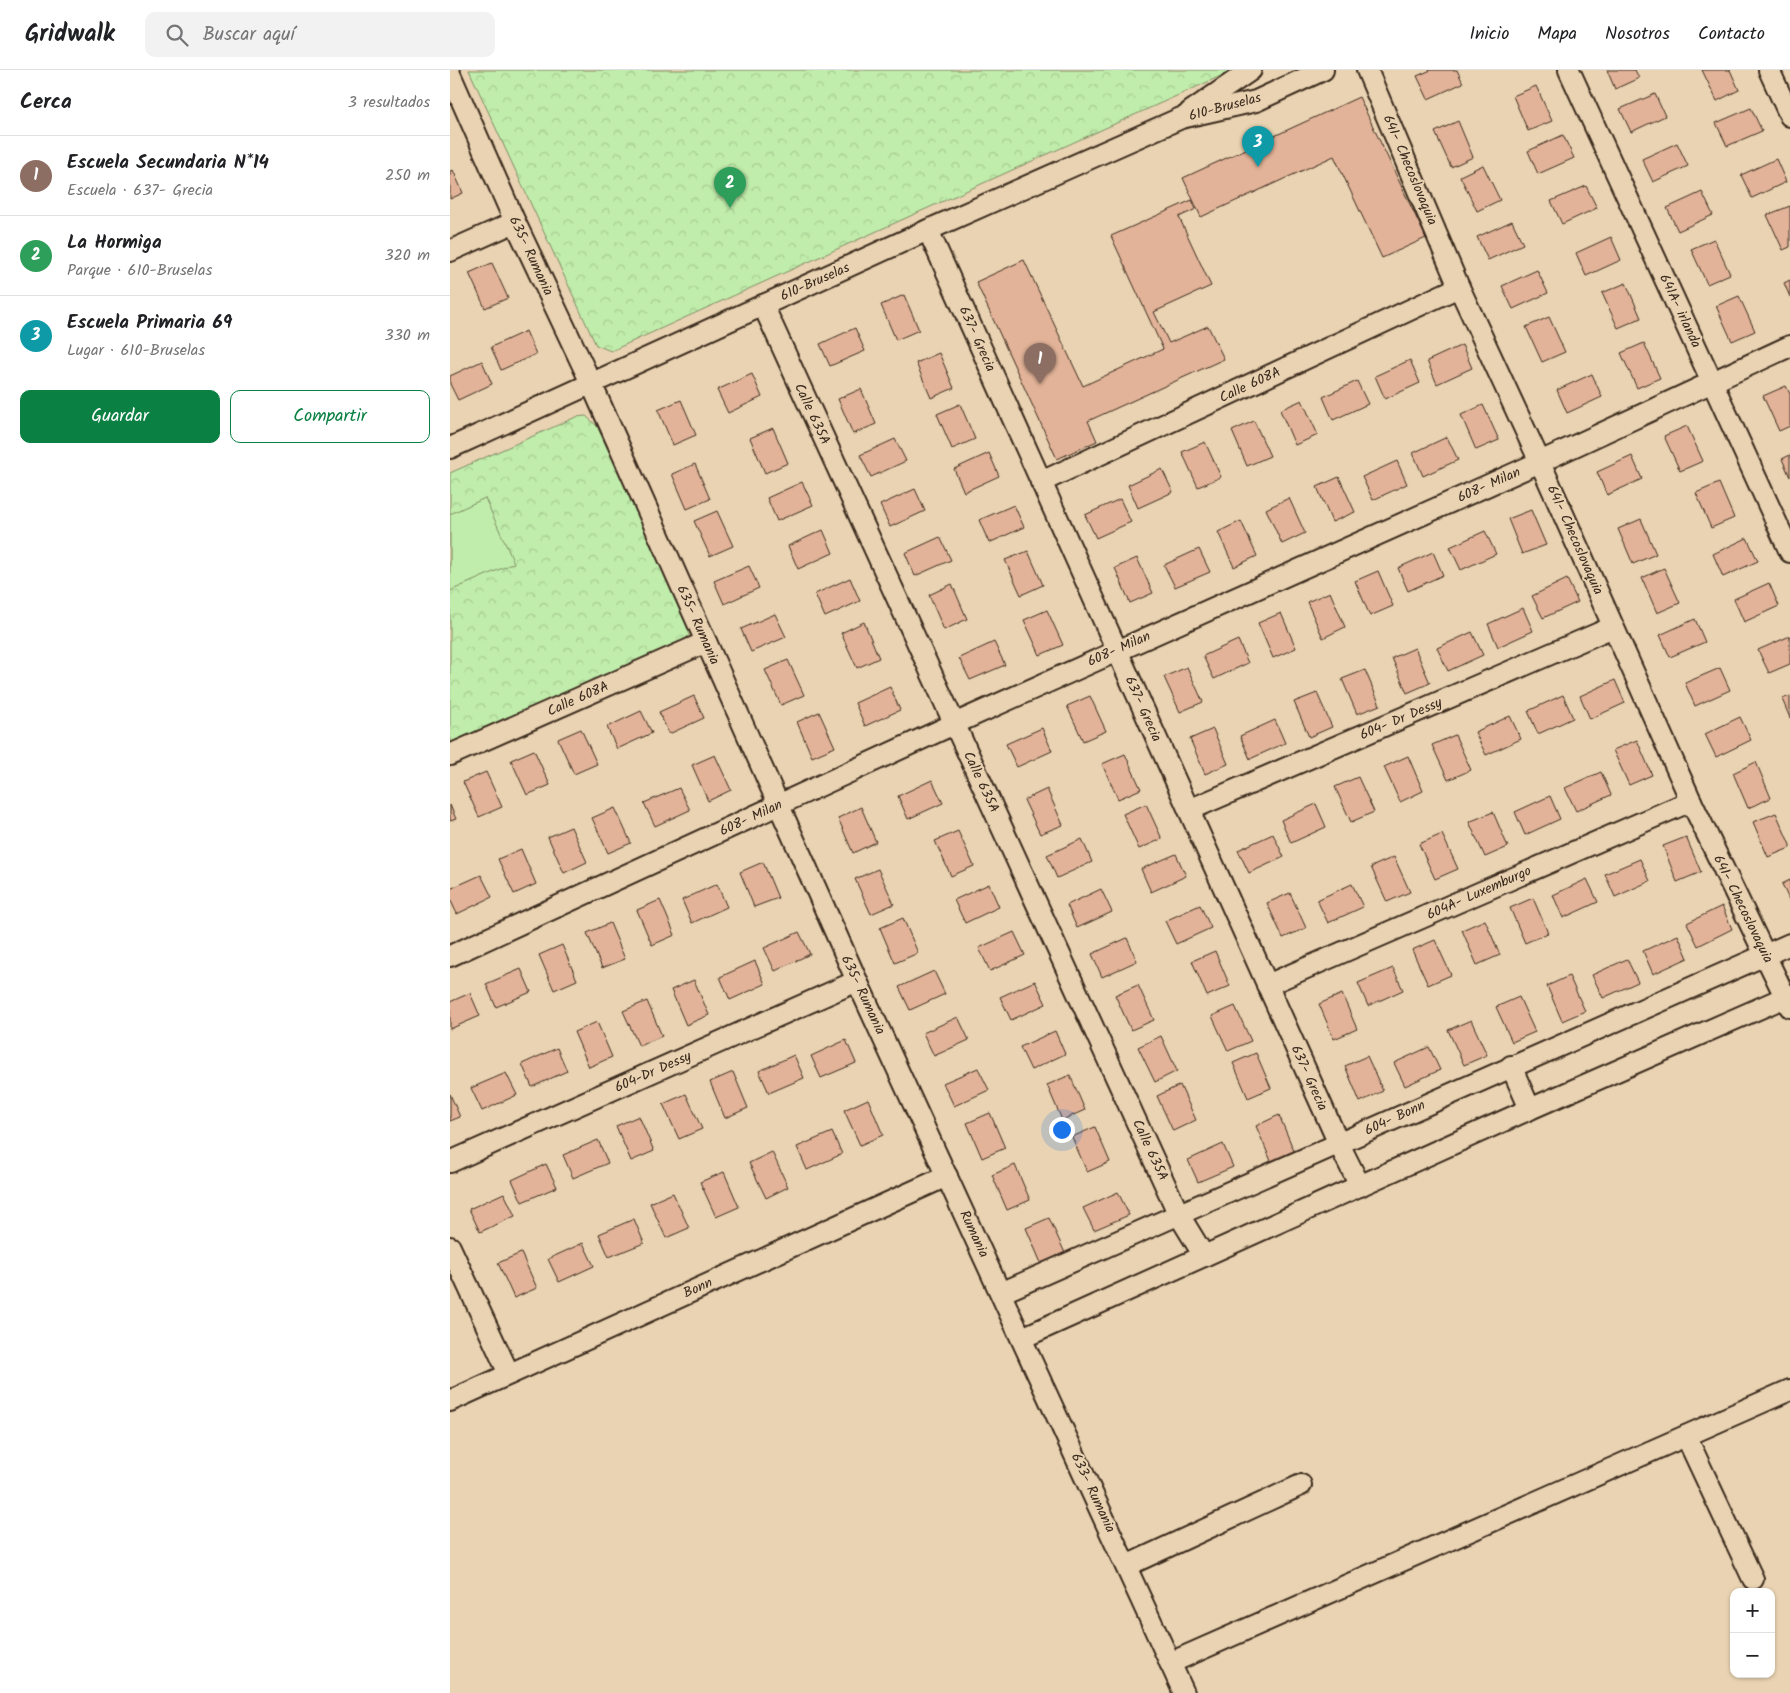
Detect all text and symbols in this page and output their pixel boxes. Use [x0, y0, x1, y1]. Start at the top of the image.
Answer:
search box [145, 12, 495, 57]
text: Gridwalk [25, 15, 115, 54]
text: Buscar aquí [203, 20, 295, 50]
text: Inicio [1469, 20, 1509, 49]
text: Mapa [1537, 20, 1577, 49]
text: Nosotros [1605, 20, 1670, 49]
text: Contacto [1698, 20, 1765, 49]
icon: search [163, 21, 191, 49]
text: Cerca [20, 86, 72, 119]
street label: 610-Bruselas [1186, 87, 1264, 127]
text: 3 resultados [348, 90, 430, 115]
street label: 641- Checoslovaquia [1377, 111, 1443, 229]
pin: 3 [1242, 126, 1274, 167]
text: Escuela Secundaria N*14 [67, 148, 269, 178]
text: 1 [34, 163, 38, 188]
text: 250 m [385, 163, 430, 188]
pin: 2 [714, 167, 746, 208]
text: Escuela · 637- Grecia [67, 178, 213, 203]
street label: 635- Rumania [503, 213, 559, 299]
text: La Hormiga [67, 228, 162, 258]
text: 2 [31, 243, 41, 268]
text: 320 m [384, 243, 430, 268]
street label: 610-Bruselas [777, 257, 853, 307]
text: Parque · 610-Bruselas [67, 258, 212, 283]
street label: 641A- irlanda [1653, 270, 1707, 352]
street label: 637- Grecia [953, 303, 1001, 375]
text: Escuela Primaria 69 [67, 308, 232, 338]
text: 3 [32, 323, 40, 348]
text: 330 m [385, 323, 430, 348]
text: Lugar · 610-Bruselas [67, 338, 205, 363]
pin: 1 [1024, 343, 1056, 384]
street label: Calle 608A [1216, 361, 1284, 409]
street label: Calle 635A [788, 380, 836, 448]
button: Guardar [20, 390, 220, 443]
button: Compartir [230, 390, 430, 443]
street label: 608- Milan [1454, 461, 1524, 509]
street label: 641- Checoslovaquia [1541, 482, 1609, 598]
street label: 635- Rumania [671, 582, 725, 668]
street label: 608- Milan [1084, 625, 1154, 673]
street label: 637- Grecia [1119, 673, 1167, 745]
street label: Calle 608A [544, 676, 612, 722]
street label: 604- Dr Dessy [1356, 692, 1446, 746]
street label: Calle 635A [957, 748, 1005, 816]
street label: 608- Milan [716, 794, 786, 842]
street label: 641- Checoslovaquia [1707, 851, 1779, 967]
street label: 604A- Luxemburgo [1423, 860, 1535, 926]
street label: 635- Rumania [835, 952, 891, 1038]
street label: 637- Grecia [1285, 1042, 1333, 1114]
street label: 604-Dr Dessy [611, 1045, 695, 1099]
street label: 604- Bonn [1361, 1094, 1429, 1142]
street label: Calle 635A [1126, 1116, 1174, 1184]
your location [1049, 1117, 1075, 1143]
street label: Rumania [953, 1207, 995, 1261]
street label: Bonn [680, 1272, 716, 1304]
street label: 633- Rumania [1065, 1449, 1121, 1537]
map controls [1730, 1588, 1775, 1678]
button: + [1730, 1588, 1775, 1633]
button: − [1730, 1633, 1775, 1678]

